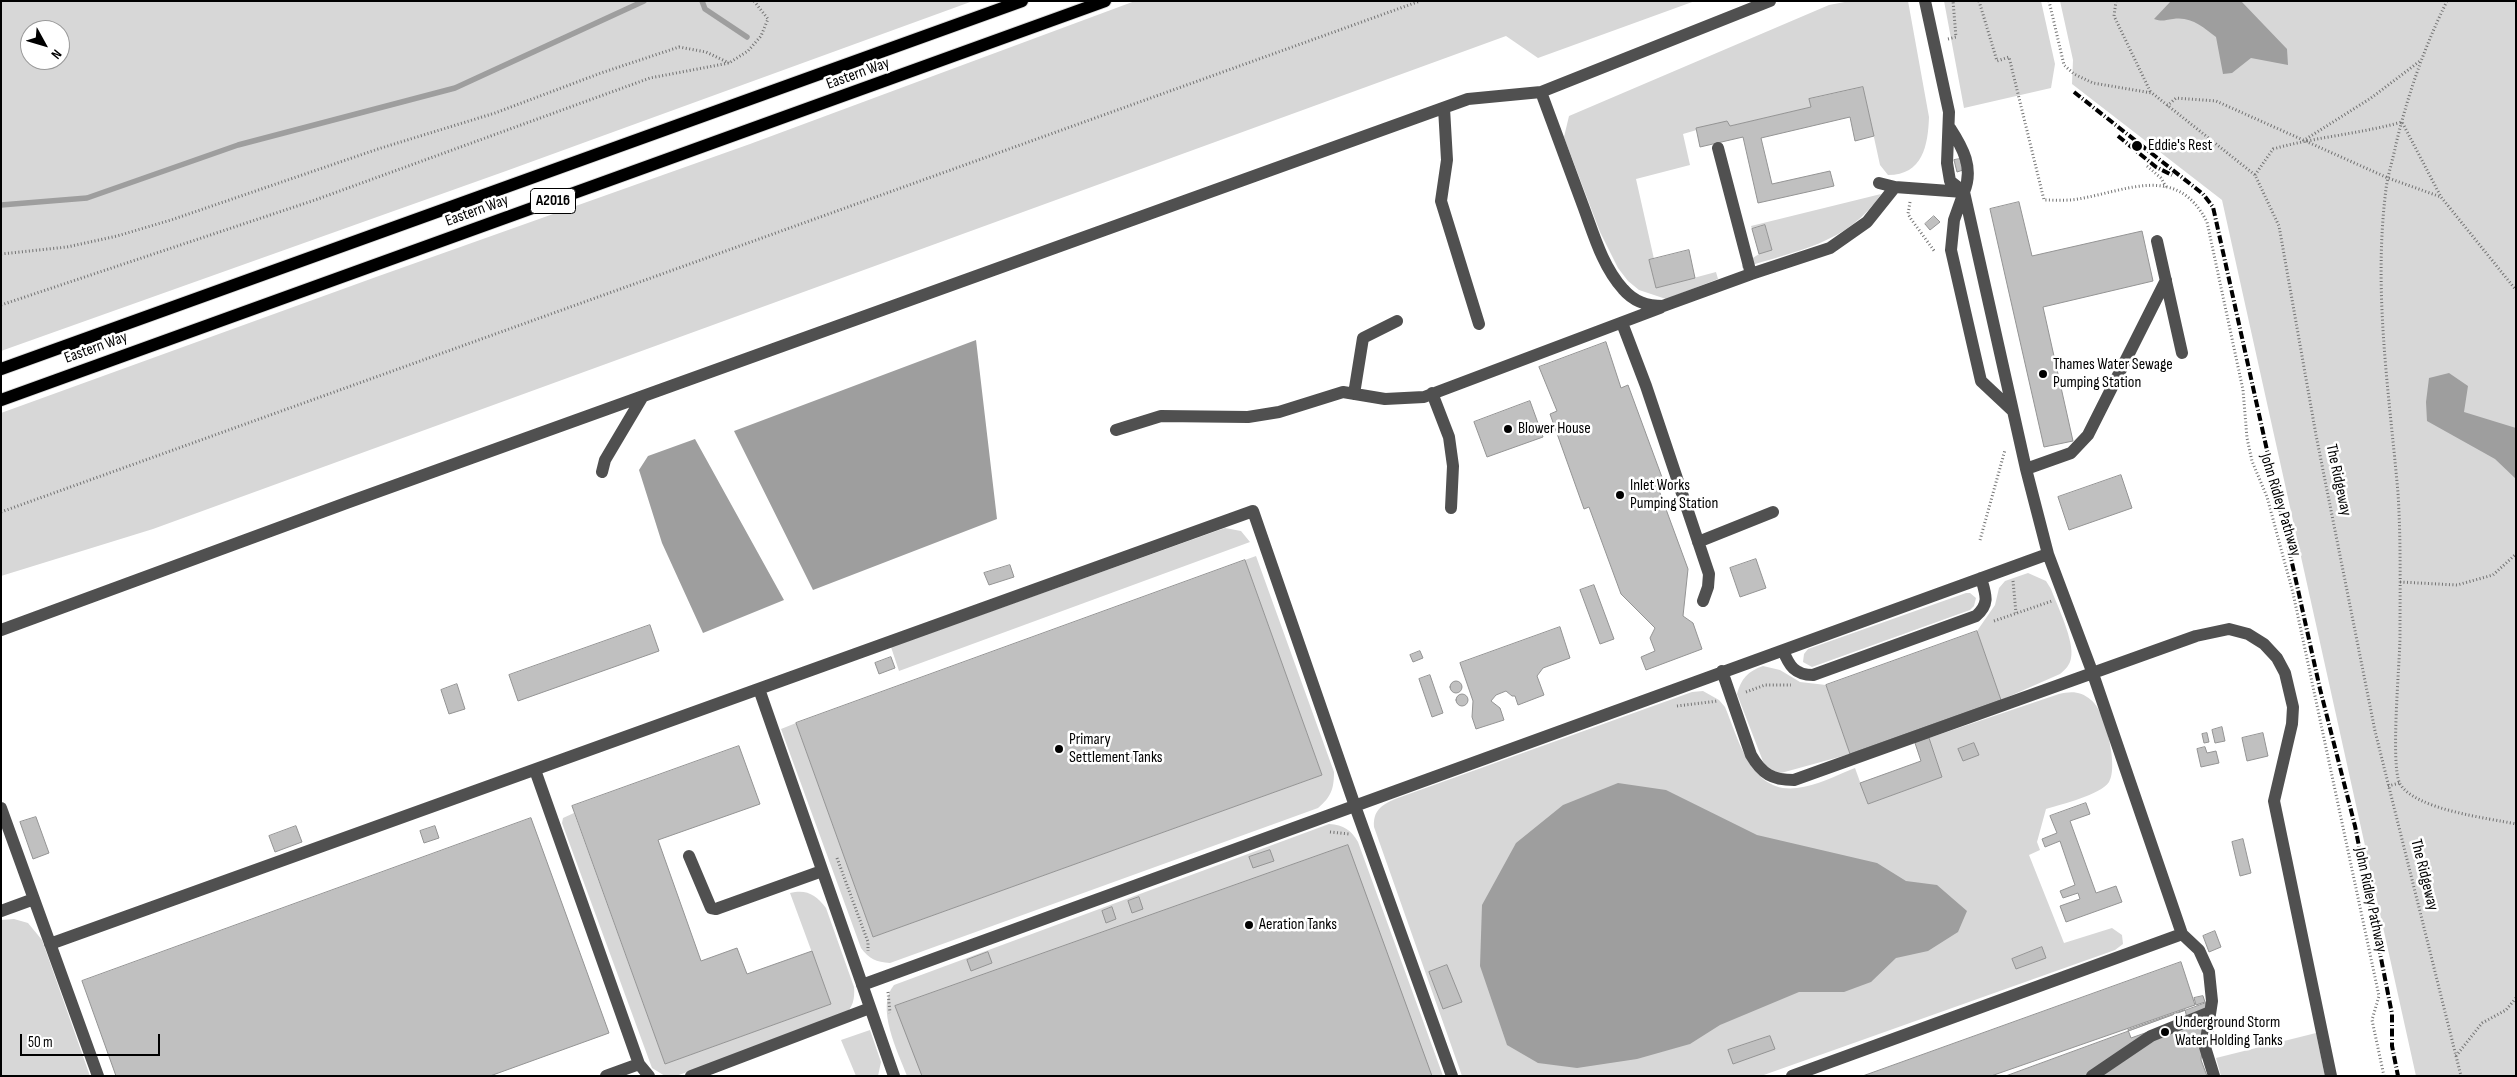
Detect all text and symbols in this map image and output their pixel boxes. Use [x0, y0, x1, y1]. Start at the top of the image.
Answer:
north arrow [20, 20, 70, 70]
text: N [47, 46, 65, 62]
street label: Eastern Way [824, 54, 892, 94]
place label: Eddie's Rest [2148, 136, 2212, 156]
marker: Eddie's Rest [2130, 139, 2144, 153]
road number: A2016 [530, 188, 576, 214]
street label: Eastern Way [443, 191, 511, 231]
street label: Eastern Way [62, 328, 130, 368]
place label: Thames Water Sewage Pumping Station [2053, 355, 2173, 393]
marker: Thames Water Sewage Pumping Station [2037, 368, 2049, 380]
place label: Blower House [1518, 419, 1591, 439]
marker: Blower House [1502, 423, 1514, 435]
street label: The Ridgeway [2321, 442, 2355, 518]
street label: John Ridley Pathway [2255, 451, 2305, 559]
place label: Inlet Works Pumping Station [1630, 476, 1718, 514]
marker: Inlet Works Pumping Station [1614, 489, 1626, 501]
place label: Primary Settlement Tanks [1069, 730, 1163, 768]
marker: Primary Settlement Tanks [1053, 743, 1065, 755]
street label: The Ridgeway [2406, 837, 2442, 913]
street label: John Ridley Pathway [2350, 846, 2390, 954]
place label: Aeration Tanks [1259, 915, 1337, 935]
marker: Aeration Tanks [1243, 919, 1255, 931]
place label: Underground Storm Water Holding Tanks [2175, 1013, 2283, 1051]
scale bar [22, 1024, 162, 1056]
marker: Underground Storm Water Holding Tanks [2159, 1026, 2171, 1038]
text: 50 m [28, 1033, 53, 1052]

